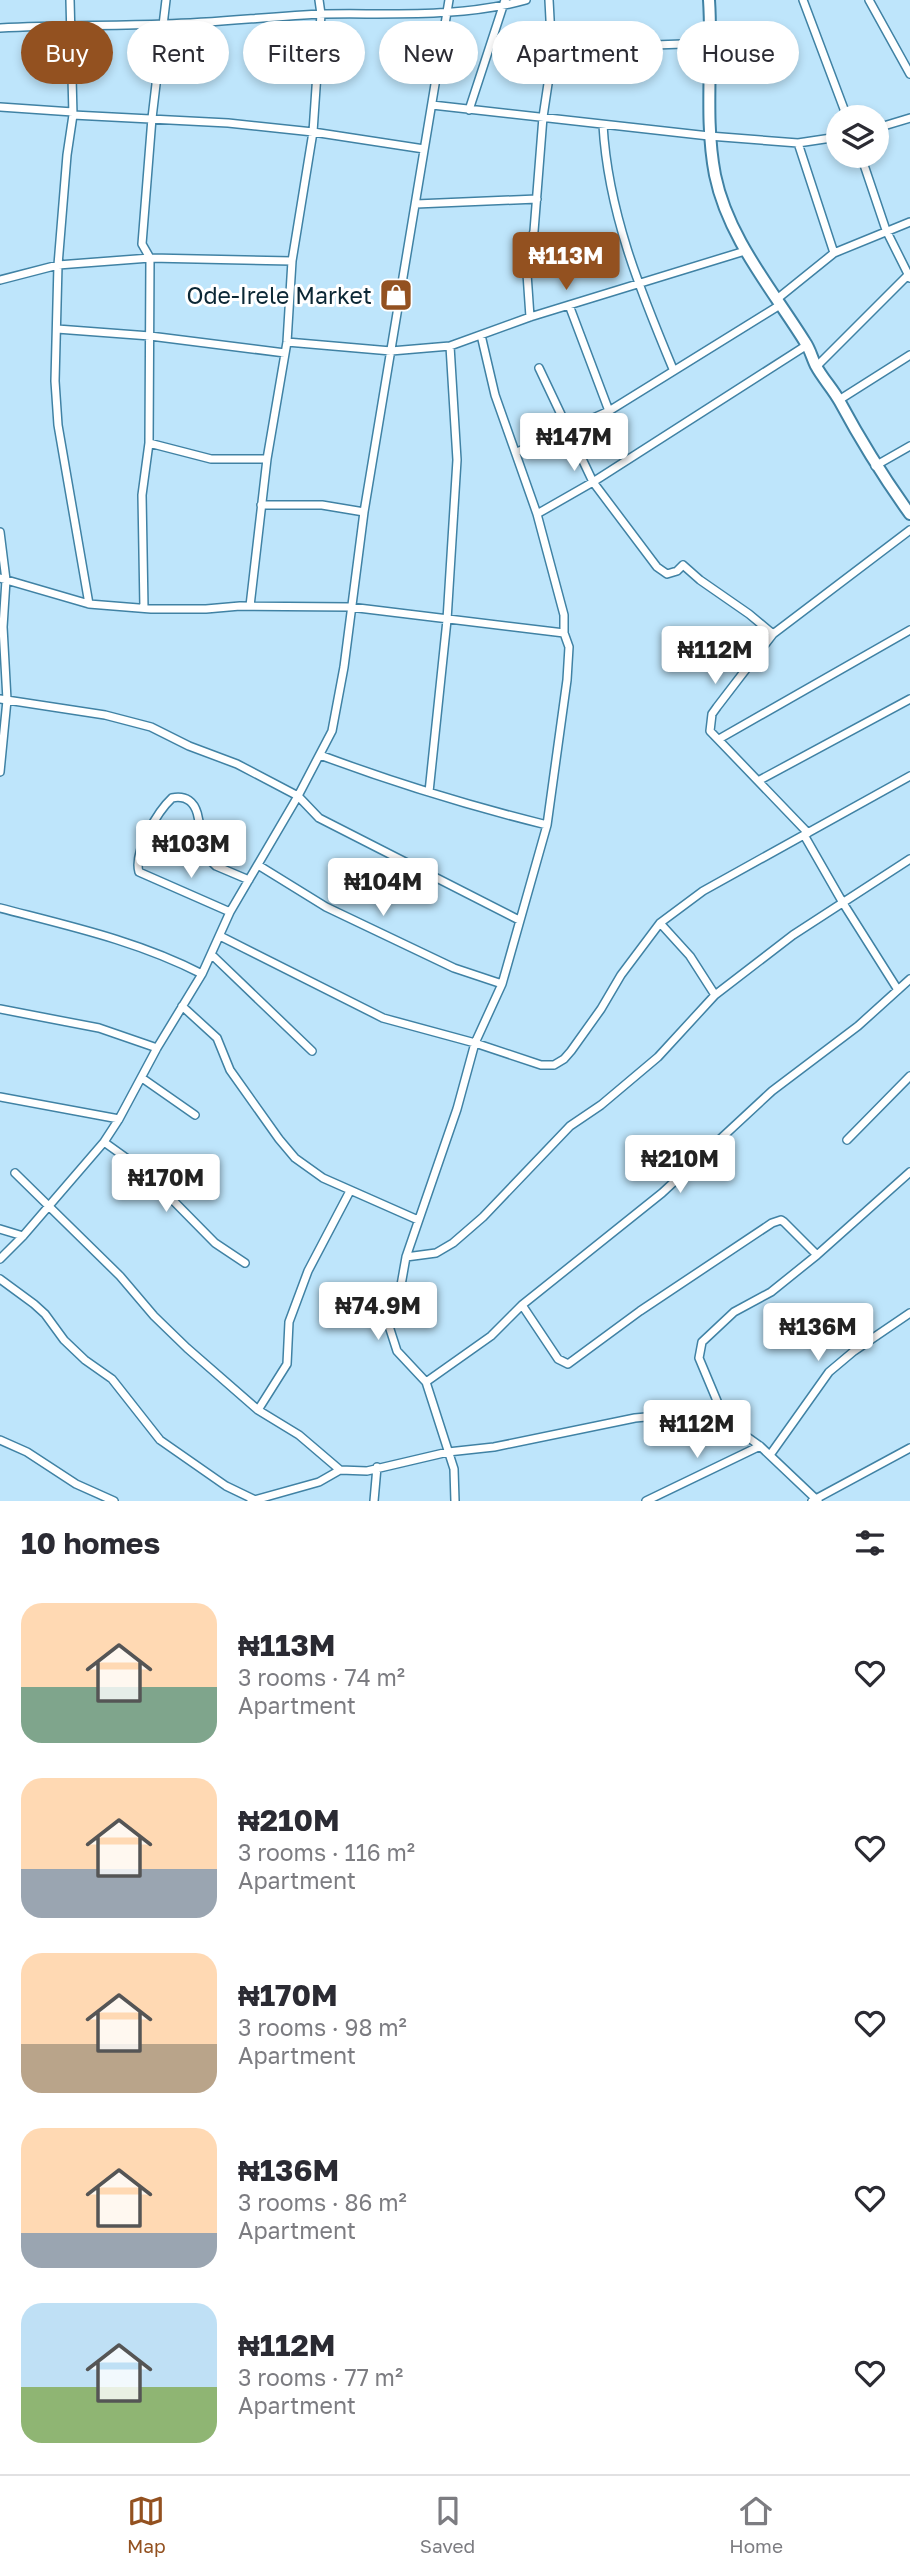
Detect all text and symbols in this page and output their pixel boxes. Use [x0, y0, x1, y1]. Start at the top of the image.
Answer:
chip: Buy [21, 21, 113, 84]
chip: Rent [127, 21, 229, 84]
chip: Filters [243, 21, 365, 84]
chip: New [379, 21, 478, 84]
chip: Apartment [492, 21, 663, 84]
chip: House [677, 21, 799, 84]
map controls [826, 105, 889, 168]
button: layers [826, 105, 889, 168]
pin: ₦113M [517, 232, 615, 292]
text: ₦113M [529, 241, 603, 269]
shop icon: Ode-Irele Market [377, 276, 415, 314]
place label: Ode-Irele Market [186, 281, 372, 309]
pin: ₦147M [525, 414, 623, 473]
text: ₦147M [536, 422, 612, 450]
pin: ₦112M [666, 626, 764, 686]
text: ₦112M [678, 635, 752, 663]
pin: ₦103M [142, 820, 240, 880]
text: ₦103M [152, 829, 230, 857]
pin: ₦104M [334, 858, 432, 918]
text: ₦104M [344, 867, 422, 895]
pin: ₦210M [631, 1136, 729, 1195]
text: ₦210M [641, 1144, 719, 1172]
pin: ₦170M [117, 1154, 215, 1214]
text: ₦170M [128, 1163, 204, 1191]
pin: ₦74.9M [321, 1282, 435, 1342]
text: ₦74.9M [335, 1291, 421, 1319]
pin: ₦136M [769, 1304, 867, 1363]
text: ₦136M [779, 1312, 857, 1340]
pin: ₦112M [648, 1400, 746, 1460]
text: ₦112M [660, 1409, 734, 1437]
icon: filters [851, 1524, 889, 1562]
text: 10 homes [21, 1525, 160, 1561]
text: ₦113M [238, 1627, 336, 1663]
icon: home [77, 1631, 161, 1715]
icon: heart [851, 1654, 889, 1692]
text: 3 rooms · 74 m² [238, 1663, 405, 1691]
text: Apartment [238, 1691, 356, 1719]
text: ₦210M [238, 1802, 340, 1838]
icon: home [77, 1806, 161, 1890]
icon: heart [851, 1829, 889, 1867]
text: 3 rooms · 116 m² [238, 1838, 415, 1866]
text: Apartment [238, 1866, 356, 1894]
text: ₦170M [238, 1977, 338, 2013]
icon: home [77, 1981, 161, 2065]
icon: heart [851, 2004, 889, 2042]
text: 3 rooms · 98 m² [238, 2013, 407, 2041]
text: Apartment [238, 2041, 356, 2069]
text: ₦136M [238, 2152, 339, 2188]
icon: home [77, 2156, 161, 2240]
icon: heart [851, 2179, 889, 2217]
text: 3 rooms · 86 m² [238, 2188, 407, 2216]
text: Apartment [238, 2216, 356, 2244]
text: ₦112M [238, 2327, 336, 2363]
icon: home [77, 2331, 161, 2415]
icon: heart [851, 2354, 889, 2392]
text: 3 rooms · 77 m² [238, 2363, 403, 2391]
text: Apartment [238, 2391, 356, 2419]
tab: Map [127, 2492, 166, 2557]
tab: Saved [420, 2492, 475, 2557]
tab: Home [729, 2492, 783, 2557]

